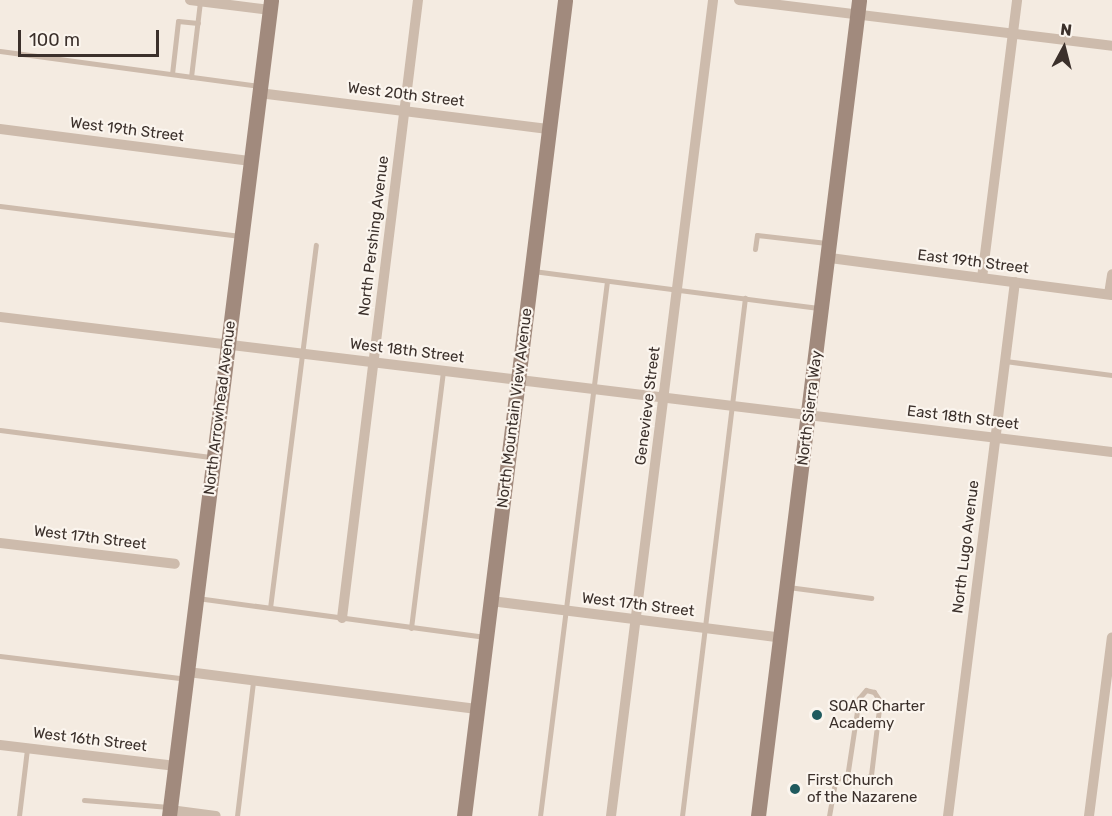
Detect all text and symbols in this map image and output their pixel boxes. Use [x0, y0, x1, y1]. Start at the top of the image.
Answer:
scale bar [21, 18, 162, 56]
north arrow [1034, 18, 1094, 78]
text: N [1059, 20, 1073, 40]
text: 100 m [29, 29, 80, 51]
street label: West 20th Street [347, 79, 465, 111]
street label: West 19th Street [69, 114, 185, 146]
street label: North Pershing Avenue [355, 155, 393, 317]
street label: East 19th Street [916, 246, 1030, 278]
street label: North Mountain View Avenue [494, 306, 536, 510]
street label: North Arrowhead Avenue [200, 320, 240, 496]
street label: West 18th Street [349, 335, 465, 367]
street label: Genevieve Street [632, 346, 664, 466]
street label: North Sierra Way [794, 349, 826, 467]
street label: East 18th Street [906, 402, 1020, 434]
street label: North Lugo Avenue [949, 479, 983, 615]
street label: West 17th Street [33, 522, 147, 554]
street label: West 17th Street [581, 589, 695, 621]
place label: SOAR Charter Academy [829, 697, 925, 732]
marker: SOAR Charter Academy [810, 708, 824, 722]
street label: West 16th Street [32, 724, 148, 756]
place label: First Church of the Nazarene [807, 771, 918, 806]
marker: First Church of the Nazarene [788, 782, 802, 796]

